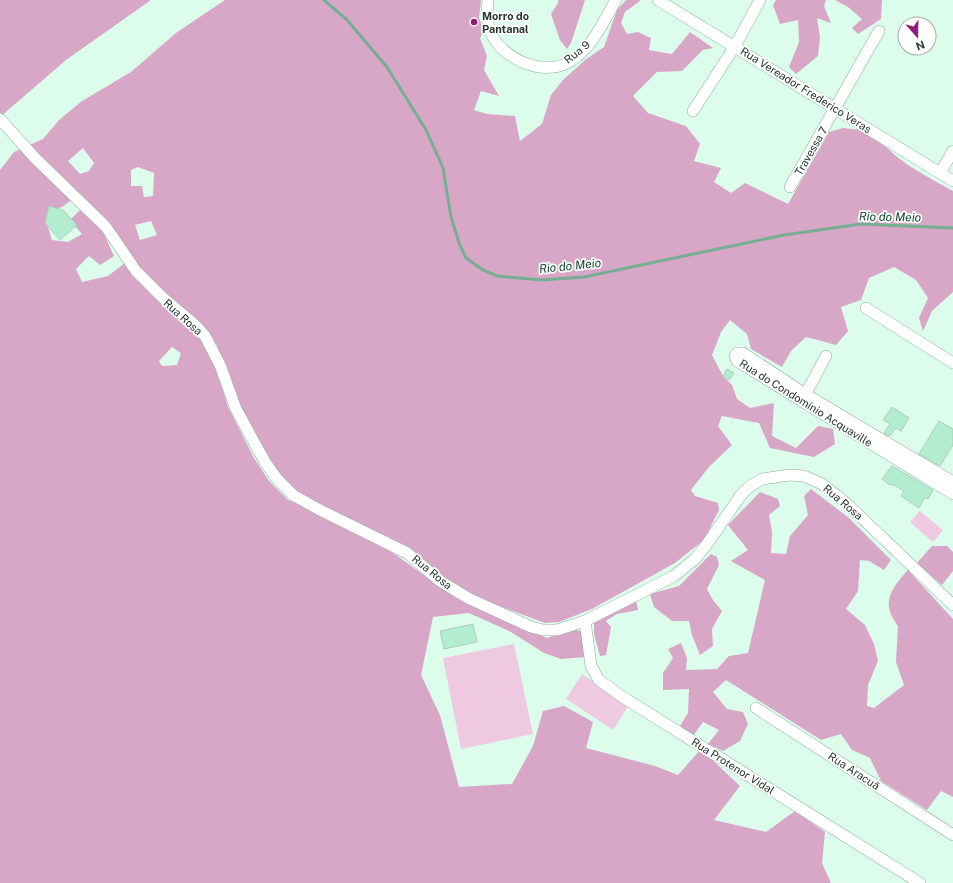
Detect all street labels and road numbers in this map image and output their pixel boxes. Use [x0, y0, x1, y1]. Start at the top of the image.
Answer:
street label: Rua 9 [562, 38, 592, 66]
street label: Rua Vereador Frederico Veras [738, 45, 874, 136]
street label: Travessa 7 [792, 124, 830, 178]
street label: Rua Rosa [161, 297, 205, 337]
street label: Rua do Condomínio Acquaville [738, 357, 874, 449]
street label: Rua Rosa [821, 482, 865, 522]
street label: Rua Rosa [410, 552, 454, 592]
street label: Rua Protenor Vidal [689, 736, 777, 796]
street label: Rua Aracuã [826, 750, 882, 792]

